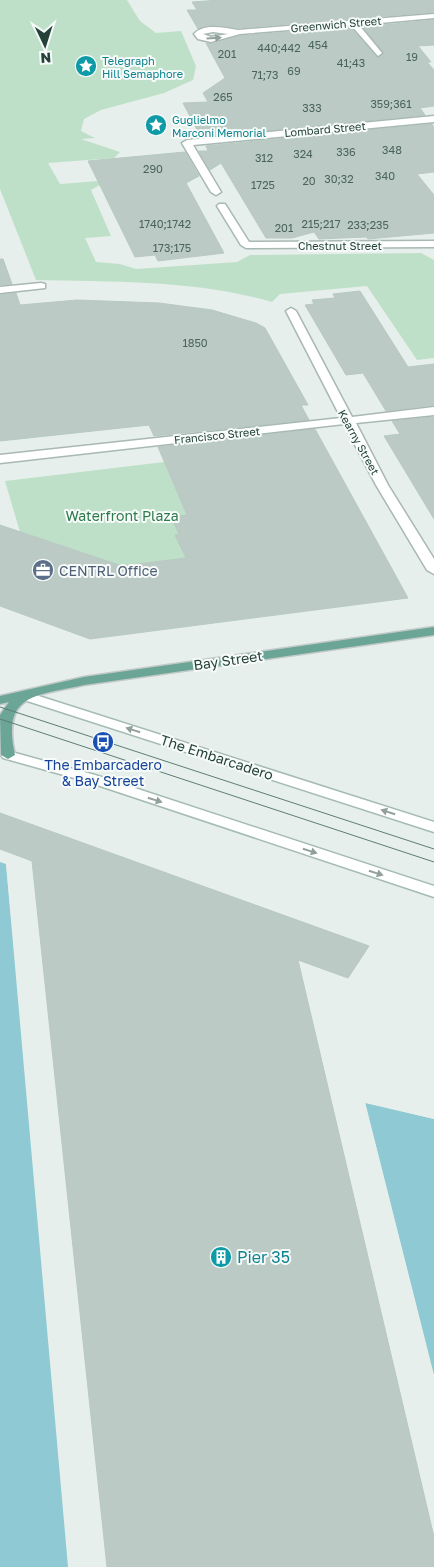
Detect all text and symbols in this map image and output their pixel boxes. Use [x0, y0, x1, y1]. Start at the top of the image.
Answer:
street label: Greenwich Street [290, 14, 382, 34]
north arrow [20, 20, 70, 70]
one-way arrow [206, 34, 222, 42]
house number: 454 [308, 38, 328, 51]
house number: 440;442 [257, 41, 301, 54]
house number: 201 [218, 47, 236, 60]
text: N [40, 50, 52, 67]
house number: 19 [406, 50, 418, 63]
place icon: Telegraph Hill Semaphore [74, 54, 98, 78]
place label: Telegraph Hill Semaphore [102, 54, 183, 80]
house number: 41;43 [337, 56, 365, 69]
house number: 69 [287, 64, 301, 77]
house number: 71;73 [252, 68, 278, 81]
house number: 265 [213, 90, 233, 103]
house number: 359;361 [370, 97, 412, 110]
house number: 333 [302, 101, 322, 114]
place icon: Guglielmo Marconi Memorial [144, 113, 168, 137]
place label: Guglielmo Marconi Memorial [172, 113, 267, 139]
street label: Lombard Street [284, 119, 366, 139]
house number: 348 [382, 143, 402, 156]
house number: 336 [336, 145, 356, 158]
house number: 324 [293, 147, 313, 160]
house number: 312 [255, 151, 273, 164]
house number: 290 [143, 162, 163, 175]
house number: 340 [375, 169, 395, 182]
house number: 30;32 [324, 172, 354, 185]
house number: 20 [302, 174, 316, 187]
house number: 1725 [251, 178, 275, 191]
house number: 1740;1742 [139, 217, 191, 230]
house number: 215;217 [302, 217, 341, 230]
house number: 233;235 [347, 218, 389, 231]
house number: 201 [275, 221, 293, 234]
street label: Chestnut Street [298, 239, 382, 252]
house number: 173;175 [153, 241, 191, 254]
house number: 1850 [182, 336, 208, 349]
street label: Kearny Street [336, 407, 382, 477]
street label: Francisco Street [173, 424, 261, 446]
park label: Waterfront Plaza [65, 507, 179, 524]
office icon: CENTRL Office [31, 558, 55, 582]
place label: CENTRL Office [59, 562, 158, 579]
street label: Bay Street [192, 647, 264, 673]
one-way arrow [125, 726, 140, 734]
bus stop icon: The Embarcadero & Bay Street [91, 730, 115, 754]
street label: The Embarcadero [158, 731, 276, 783]
place label: The Embarcadero & Bay Street [44, 756, 162, 789]
one-way arrow [148, 797, 163, 804]
one-way arrow [380, 808, 395, 816]
one-way arrow [302, 848, 317, 855]
one-way arrow [369, 869, 384, 877]
building icon: Pier 35 [209, 1245, 233, 1269]
place label: Pier 35 [237, 1247, 290, 1267]

